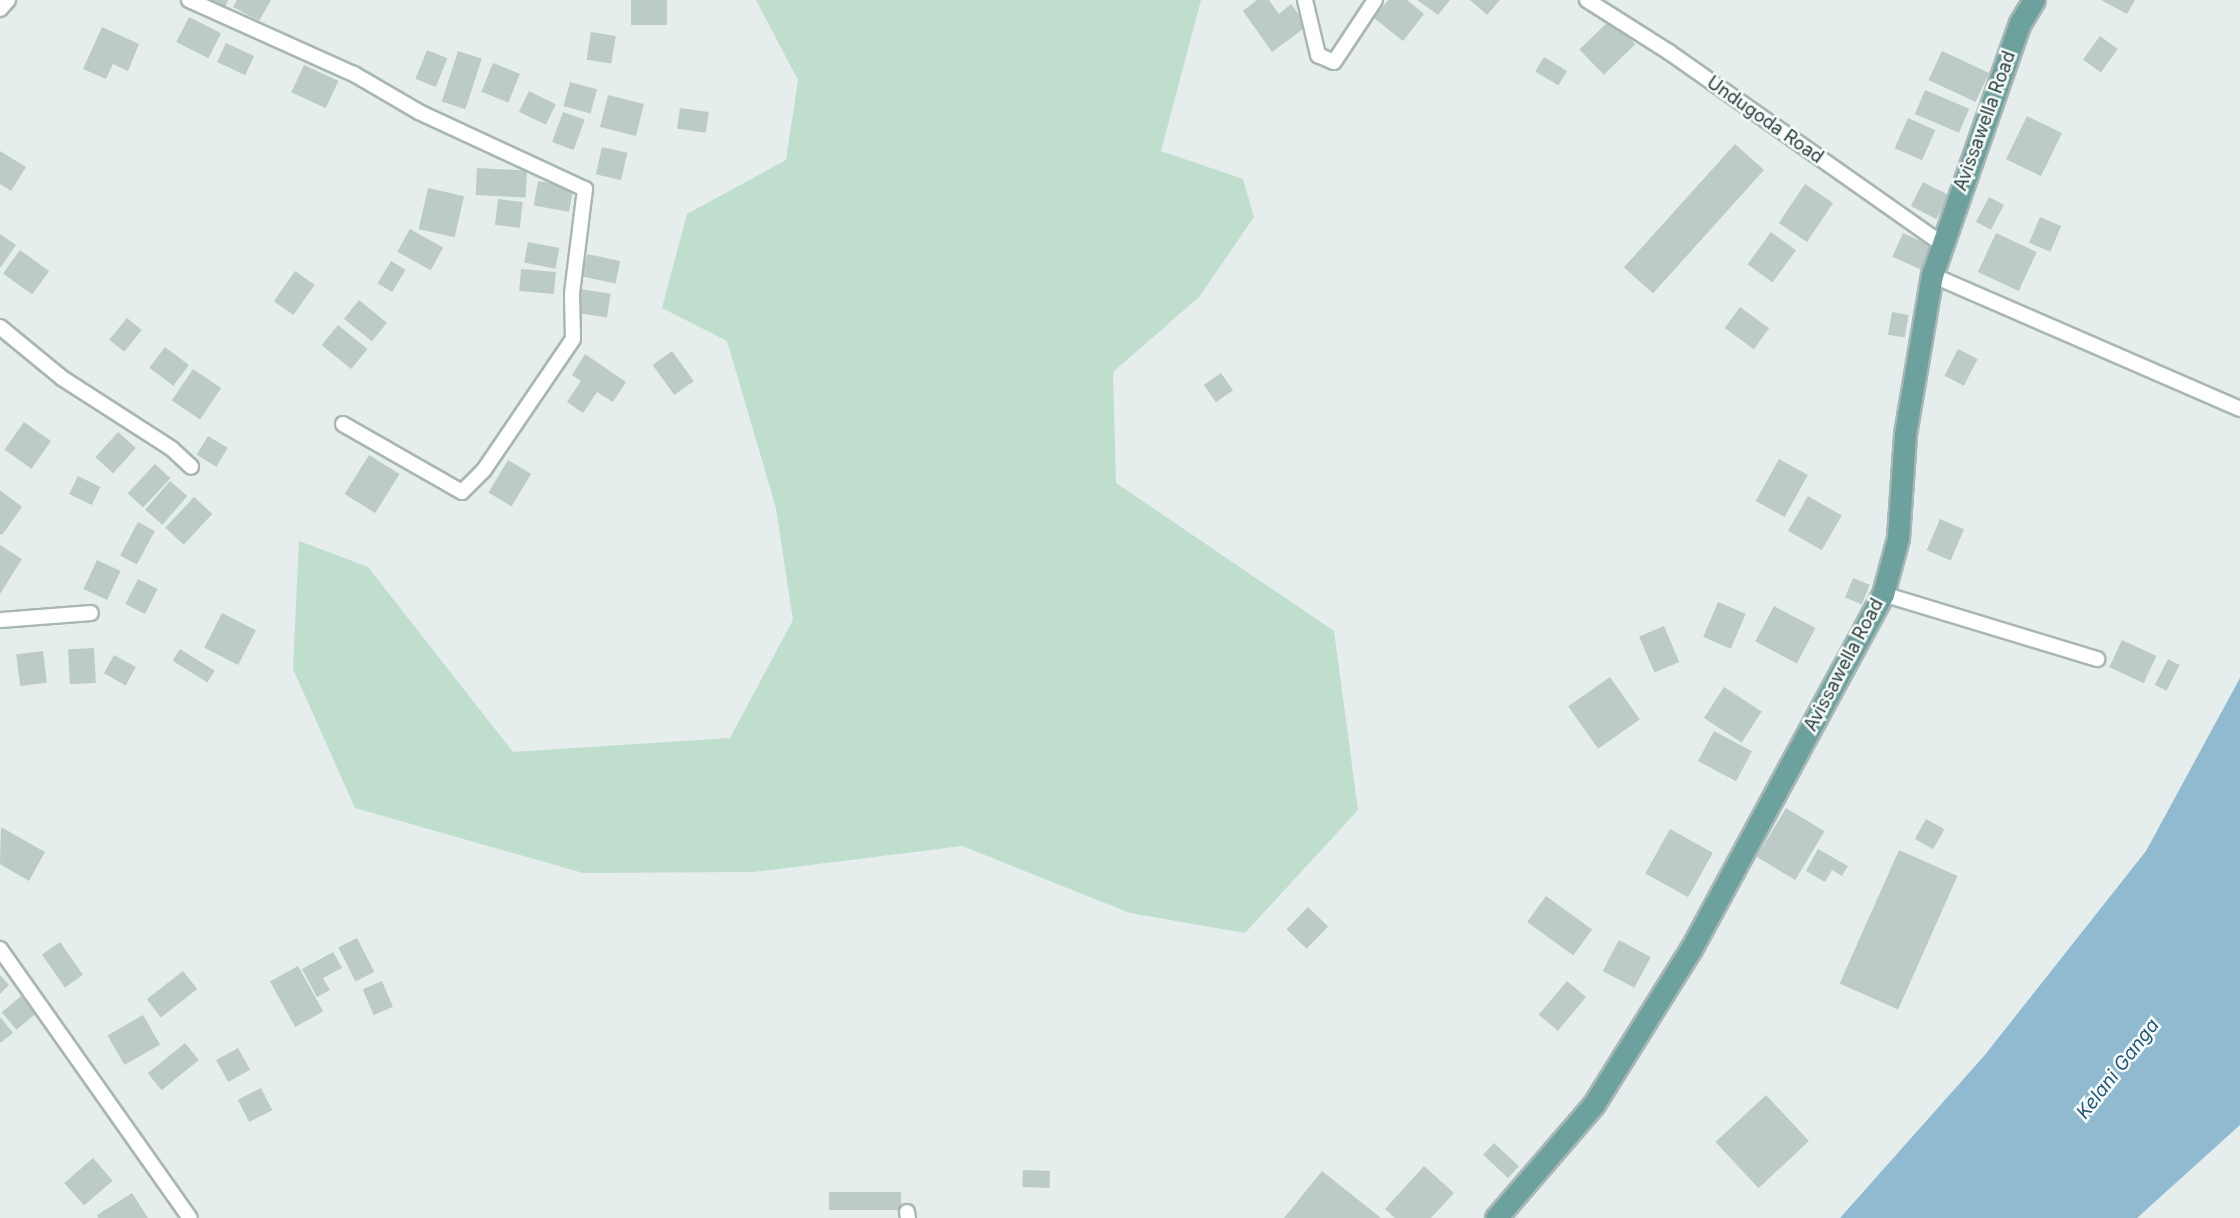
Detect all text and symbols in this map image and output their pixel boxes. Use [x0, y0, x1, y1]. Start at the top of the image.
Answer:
street label: Avissawella Road [1950, 48, 2020, 194]
street label: Undugoda Road [1703, 72, 1827, 168]
street label: Avissawella Road [1800, 595, 1888, 735]
water label: Kelani Ganga [2072, 1014, 2164, 1124]

